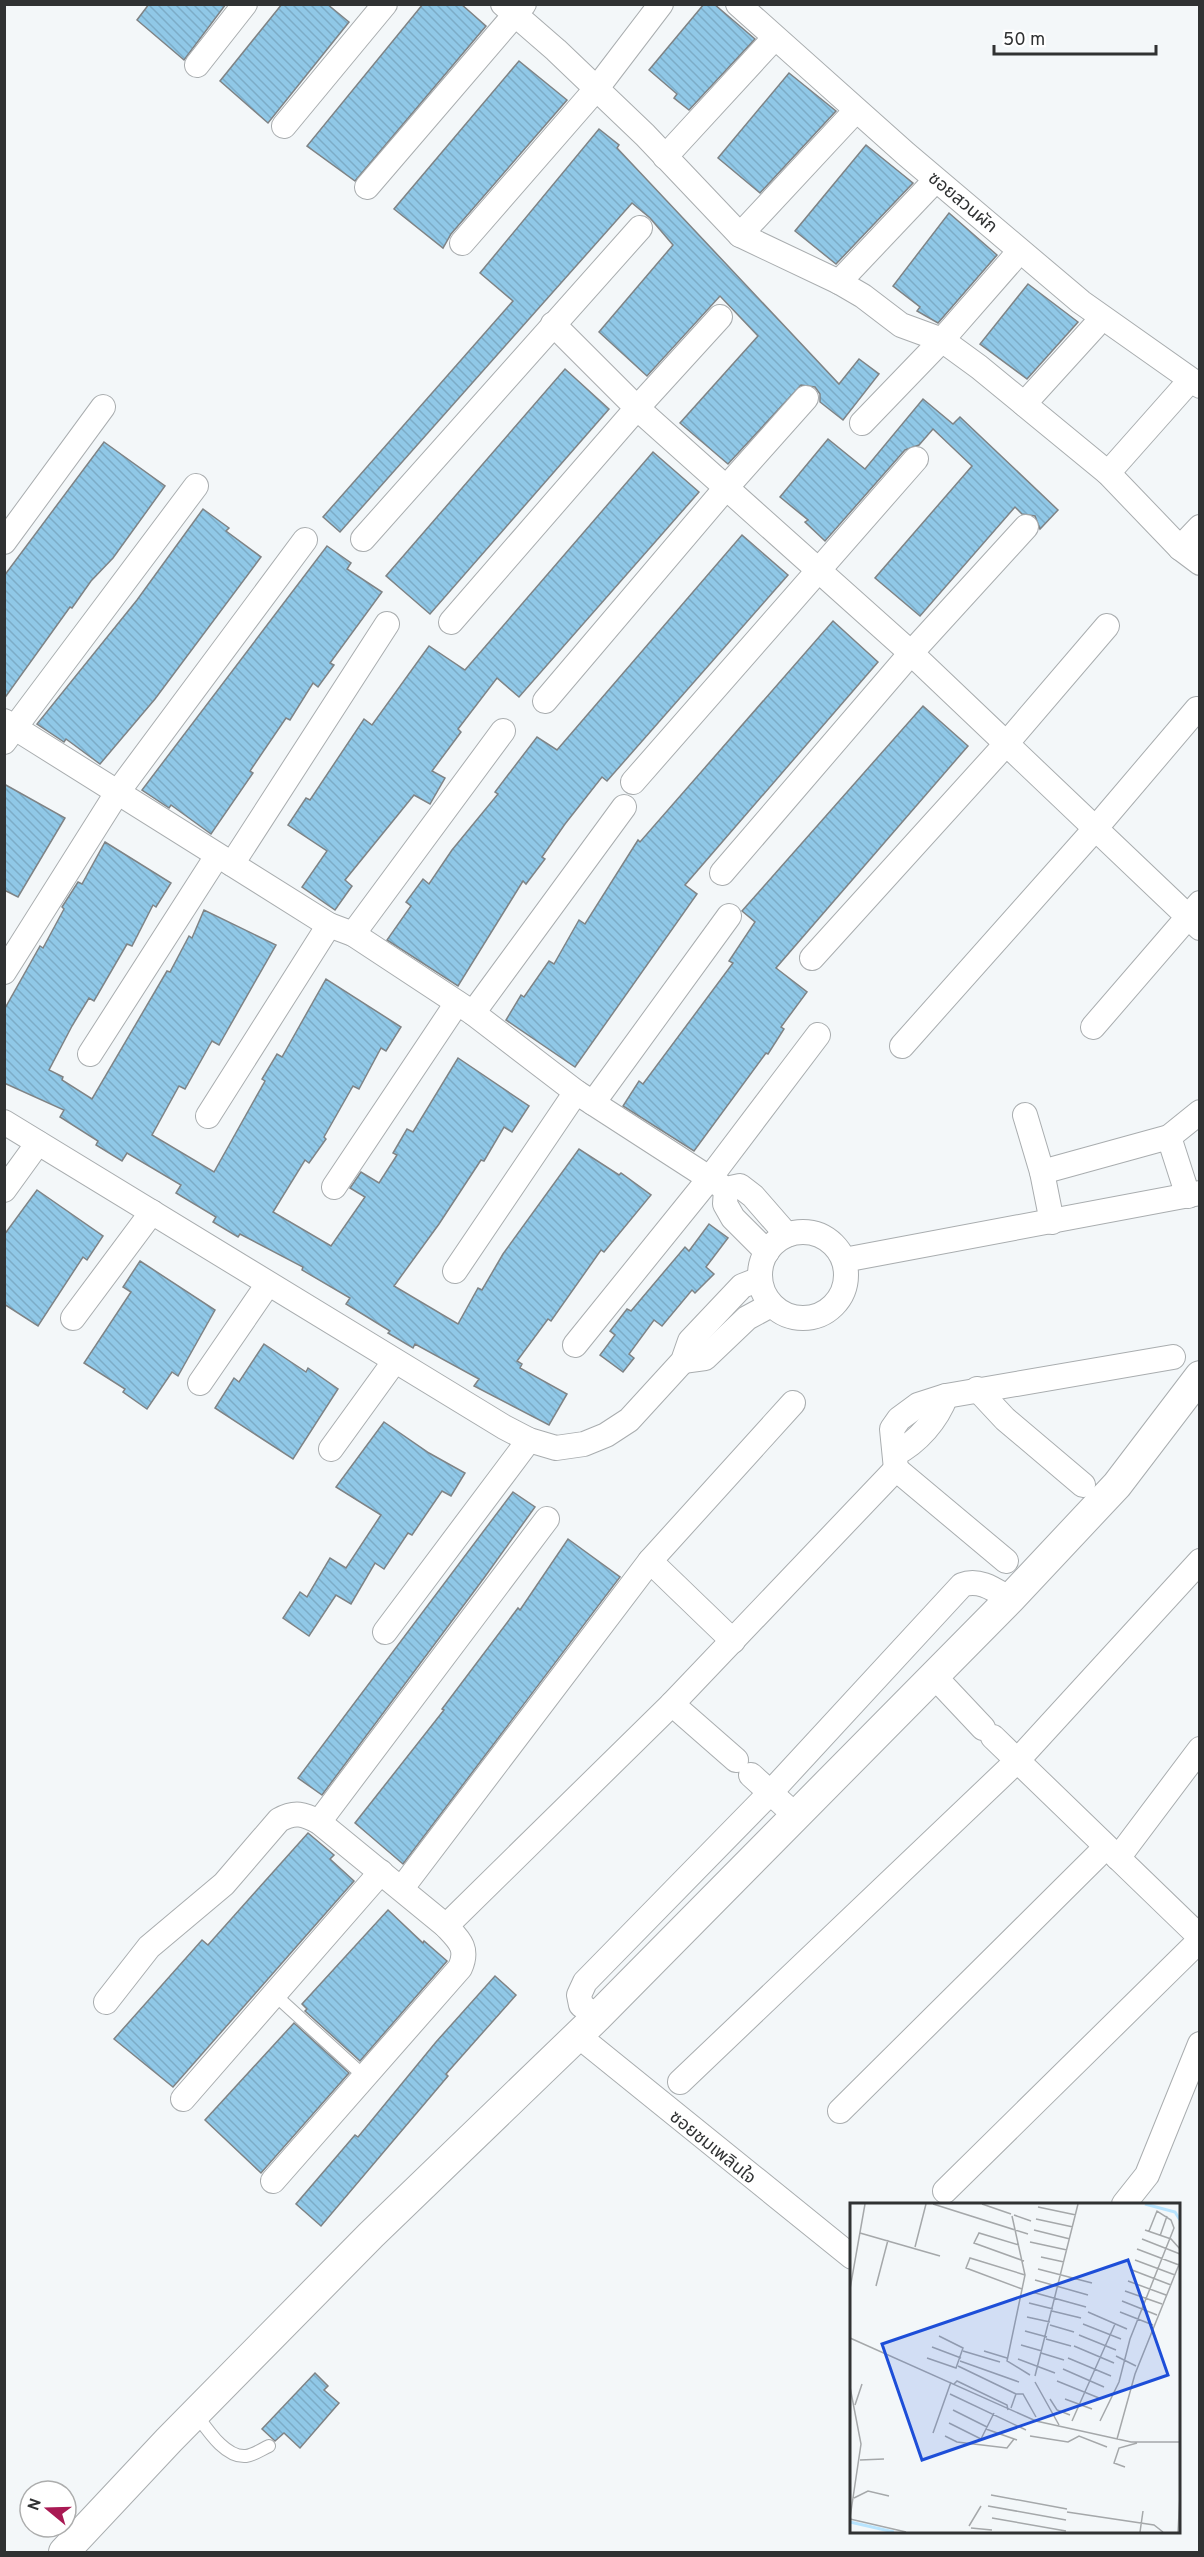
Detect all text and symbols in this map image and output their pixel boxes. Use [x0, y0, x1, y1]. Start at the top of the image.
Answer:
scale bar [994, 18, 1156, 56]
text: 50 m [1003, 29, 1045, 52]
street label: ซอยสวนผัก [923, 167, 1001, 239]
street label: ซอยชมเพลินใจ [664, 2106, 760, 2190]
inset map [850, 2203, 1180, 2533]
north arrow [18, 2479, 78, 2539]
text: N [24, 2496, 47, 2513]

